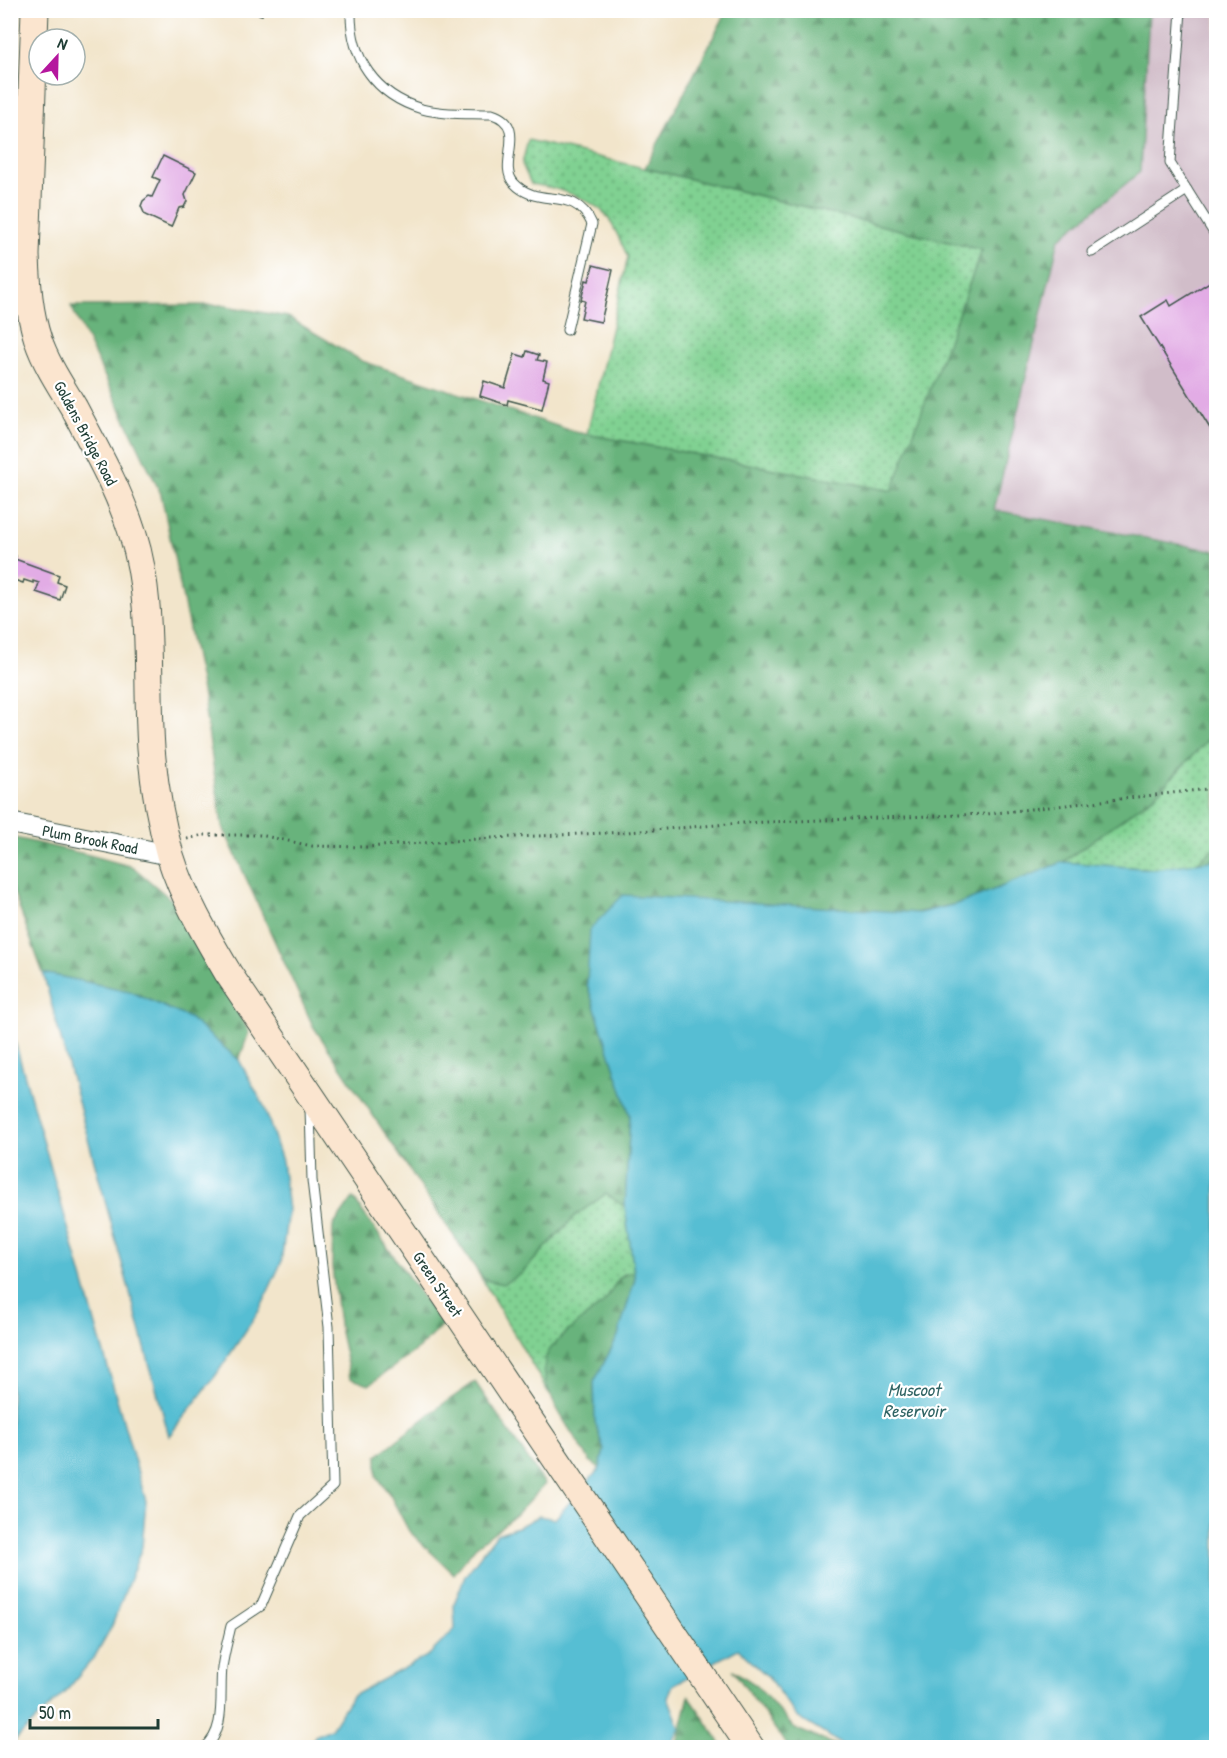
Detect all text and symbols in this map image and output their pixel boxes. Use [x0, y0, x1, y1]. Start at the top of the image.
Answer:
north arrow [27, 27, 87, 87]
text: N [55, 31, 71, 55]
street label: Goldens Bridge Road [49, 377, 123, 489]
street label: Plum Brook Road [40, 819, 140, 859]
street label: Green Street [408, 1247, 468, 1322]
water label: Muscoot Reservoir [883, 1377, 947, 1423]
scale bar [30, 1692, 158, 1730]
text: 50 m [39, 1700, 71, 1725]

